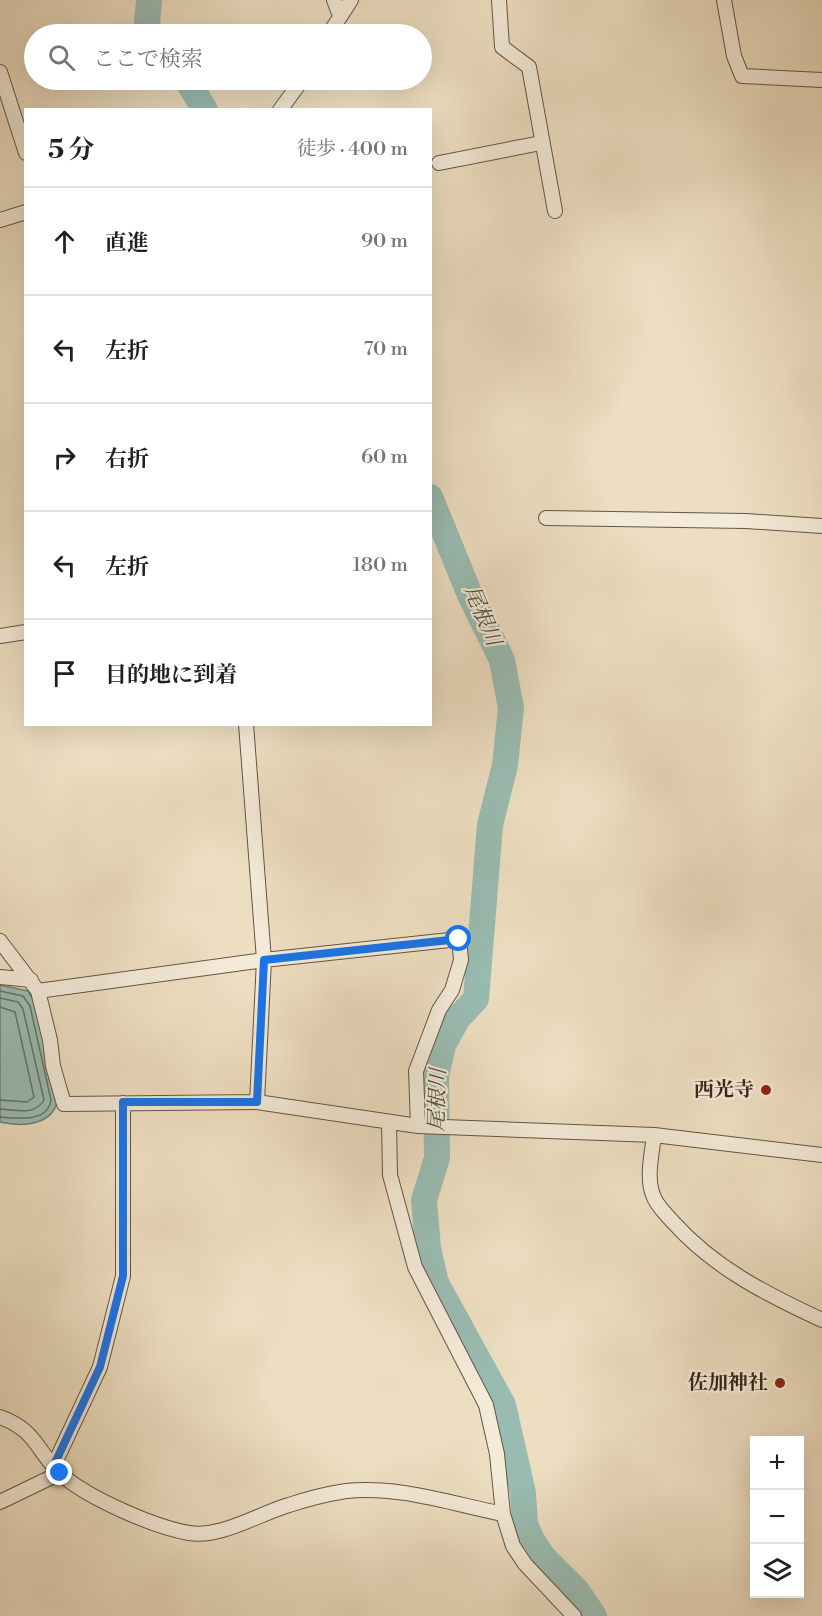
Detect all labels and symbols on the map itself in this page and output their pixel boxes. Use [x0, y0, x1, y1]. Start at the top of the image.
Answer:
water label: 尾根川 [458, 582, 507, 652]
route start [445, 925, 471, 951]
water label: 尾根川 [424, 1066, 452, 1132]
place label: 西光寺 [694, 1078, 754, 1103]
marker: 西光寺 [759, 1083, 773, 1097]
place label: 佐加神社 [688, 1371, 768, 1396]
marker: 佐加神社 [773, 1376, 787, 1390]
route end [46, 1459, 72, 1485]

